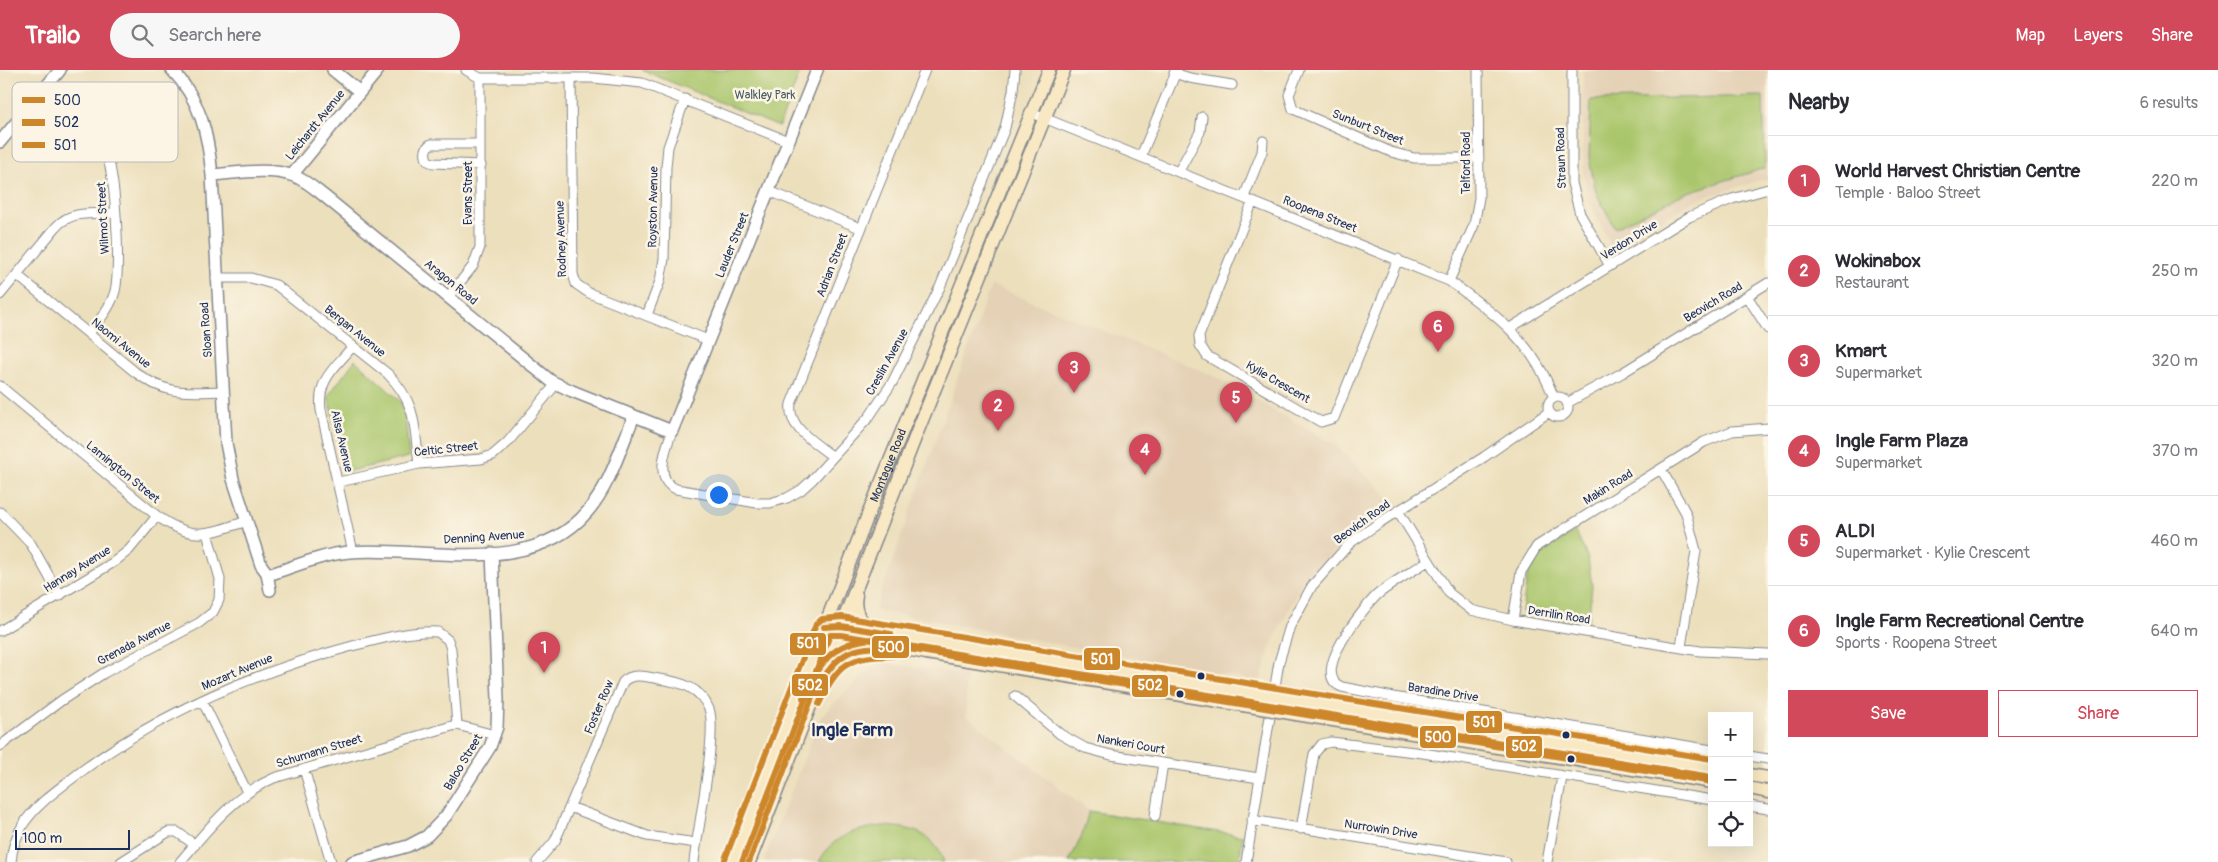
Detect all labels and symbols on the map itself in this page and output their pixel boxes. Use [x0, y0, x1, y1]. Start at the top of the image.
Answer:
legend [12, 82, 178, 162]
street label: Leichardt Avenue [282, 87, 348, 164]
park label: Walkley Park [734, 88, 796, 103]
text: 500 [54, 92, 81, 109]
street label: Sunburt Street [1330, 106, 1406, 149]
text: 502 [54, 114, 79, 131]
street label: Straun Road [1553, 127, 1570, 189]
street label: Telford Road [1459, 132, 1474, 194]
text: 501 [54, 137, 77, 154]
street label: Evans Street [461, 161, 476, 225]
street label: Royston Avenue [645, 166, 662, 248]
street label: Wilmot Street [94, 181, 113, 254]
street label: Roopena Street [1280, 193, 1359, 236]
street label: Rodney Avenue [553, 200, 570, 278]
street label: Lauder Street [712, 210, 752, 280]
street label: Verdon Drive [1598, 217, 1660, 264]
street label: Adrian Street [813, 231, 852, 299]
street label: Aragon Road [421, 256, 480, 309]
street label: Beovich Road [1681, 279, 1745, 326]
street label: Sloan Road [197, 302, 216, 358]
street label: Bergan Avenue [321, 302, 388, 361]
pin: 6 [1422, 311, 1454, 352]
street label: Naomi Avenue [88, 315, 153, 372]
street label: Creslin Avenue [863, 326, 912, 398]
pin: 3 [1058, 352, 1090, 393]
street label: Kylie Crescent [1243, 358, 1313, 407]
pin: 5 [1220, 382, 1252, 423]
pin: 2 [982, 390, 1014, 431]
street label: Ailsa Avenue [327, 409, 356, 474]
street label: Montague Road [867, 427, 910, 504]
pin: 4 [1129, 434, 1161, 475]
street label: Lamington Street [83, 438, 163, 507]
street label: Celtic Street [413, 439, 479, 460]
street label: Makin Road [1581, 466, 1636, 508]
your location [706, 482, 732, 508]
street label: Beovich Road [1331, 497, 1393, 548]
street label: Denning Avenue [443, 527, 525, 548]
street label: Hannay Avenue [41, 543, 114, 596]
street label: Derrilin Road [1527, 603, 1591, 628]
street label: Grenada Avenue [95, 618, 174, 669]
pin: 1 [528, 632, 560, 673]
line badge: 501 [789, 632, 827, 656]
text: 501 [797, 635, 819, 652]
line badge: 500 [871, 635, 910, 659]
text: 500 [878, 639, 905, 656]
line badge: 501 [1083, 647, 1121, 671]
street label: Mozart Avenue [200, 651, 275, 694]
text: 501 [1091, 651, 1113, 668]
unlabelled marker [1196, 671, 1206, 681]
line badge: 502 [791, 673, 829, 697]
line badge: 502 [1131, 674, 1169, 698]
text: 502 [798, 677, 823, 694]
text: 502 [1138, 677, 1163, 694]
street label: Foster Row [581, 678, 618, 737]
street label: Baradine Drive [1407, 680, 1479, 705]
unlabelled marker [1175, 689, 1185, 699]
line badge: 501 [1465, 710, 1503, 734]
text: 501 [1473, 714, 1495, 731]
district label: Ingle Farm [811, 719, 893, 742]
line badge: 500 [1419, 725, 1457, 749]
text: 500 [1425, 729, 1452, 746]
unlabelled marker [1561, 730, 1571, 740]
street label: Schumann Street [274, 731, 364, 772]
street label: Baloo Street [441, 731, 486, 793]
street label: Nankeri Court [1096, 731, 1166, 758]
line badge: 502 [1505, 735, 1543, 759]
text: 502 [1512, 738, 1537, 755]
unlabelled marker [1566, 754, 1576, 764]
street label: Nurrowin Drive [1343, 816, 1419, 843]
scale bar [15, 827, 130, 850]

